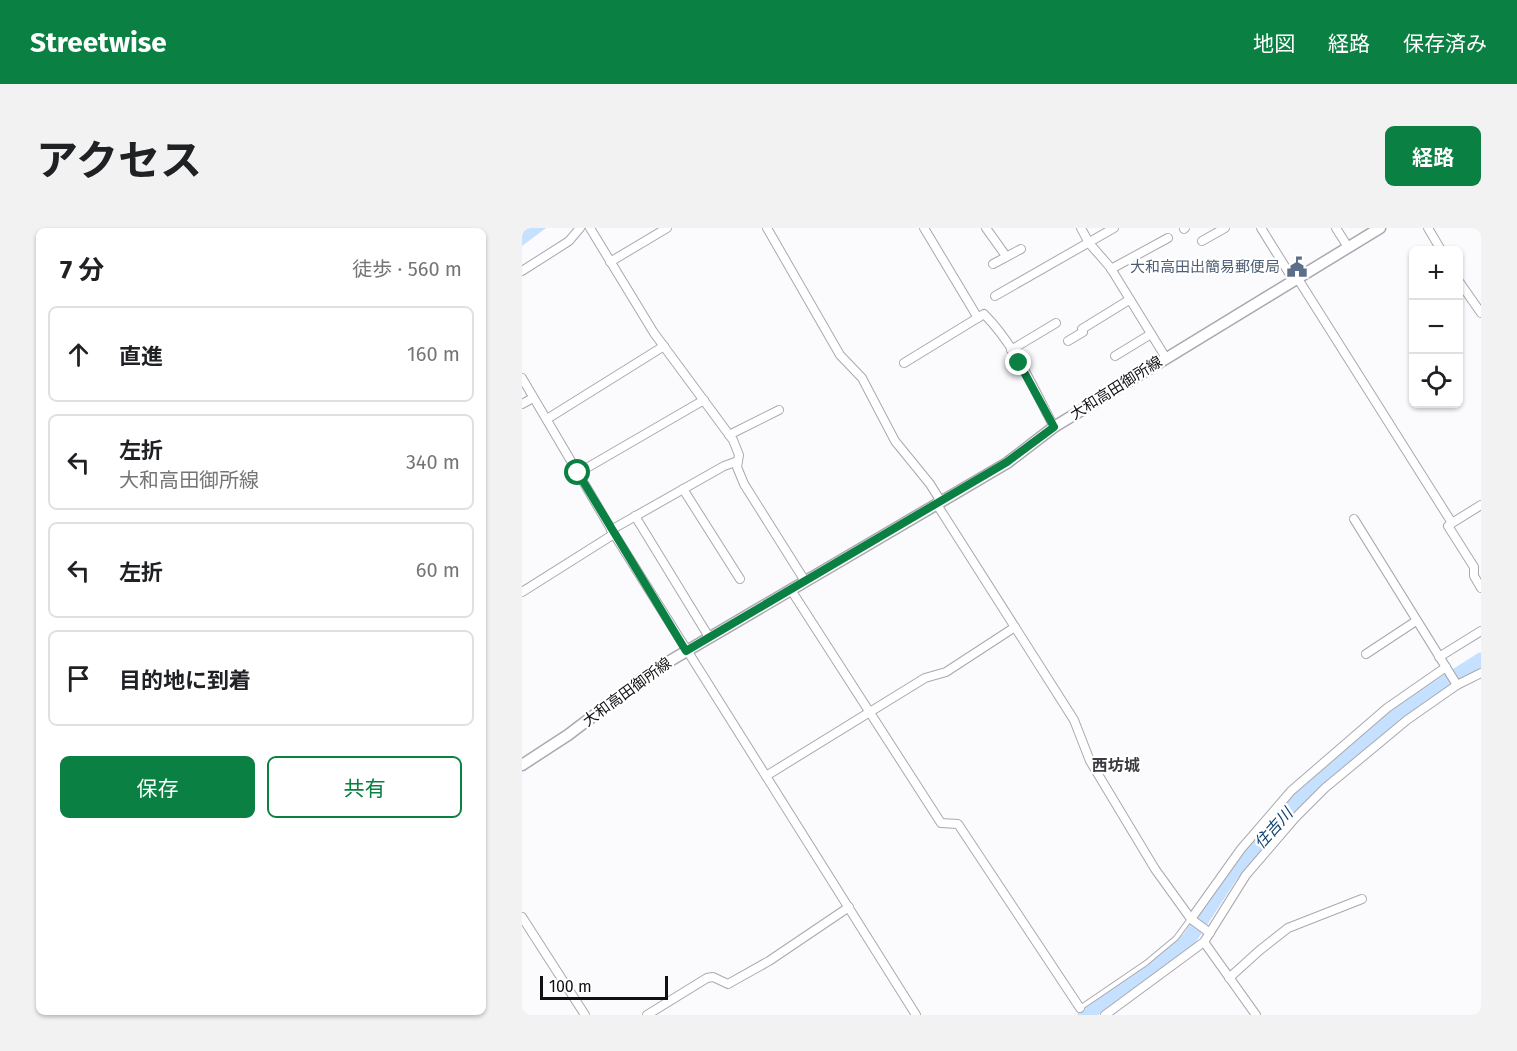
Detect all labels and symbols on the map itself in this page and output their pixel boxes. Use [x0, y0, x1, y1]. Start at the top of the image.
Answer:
public building icon: 大和高田出簡易郵便局 [1285, 255, 1309, 279]
place label: 大和高田出簡易郵便局 [1130, 258, 1280, 276]
route end [1005, 349, 1031, 375]
street label: 大和高田御所線 [1067, 353, 1165, 423]
route start [564, 459, 590, 485]
street label: 大和高田御所線 [579, 654, 675, 730]
district label: 西坊城 [1092, 756, 1140, 775]
water label: 住吉川 [1250, 803, 1298, 853]
scale bar [540, 973, 668, 1000]

